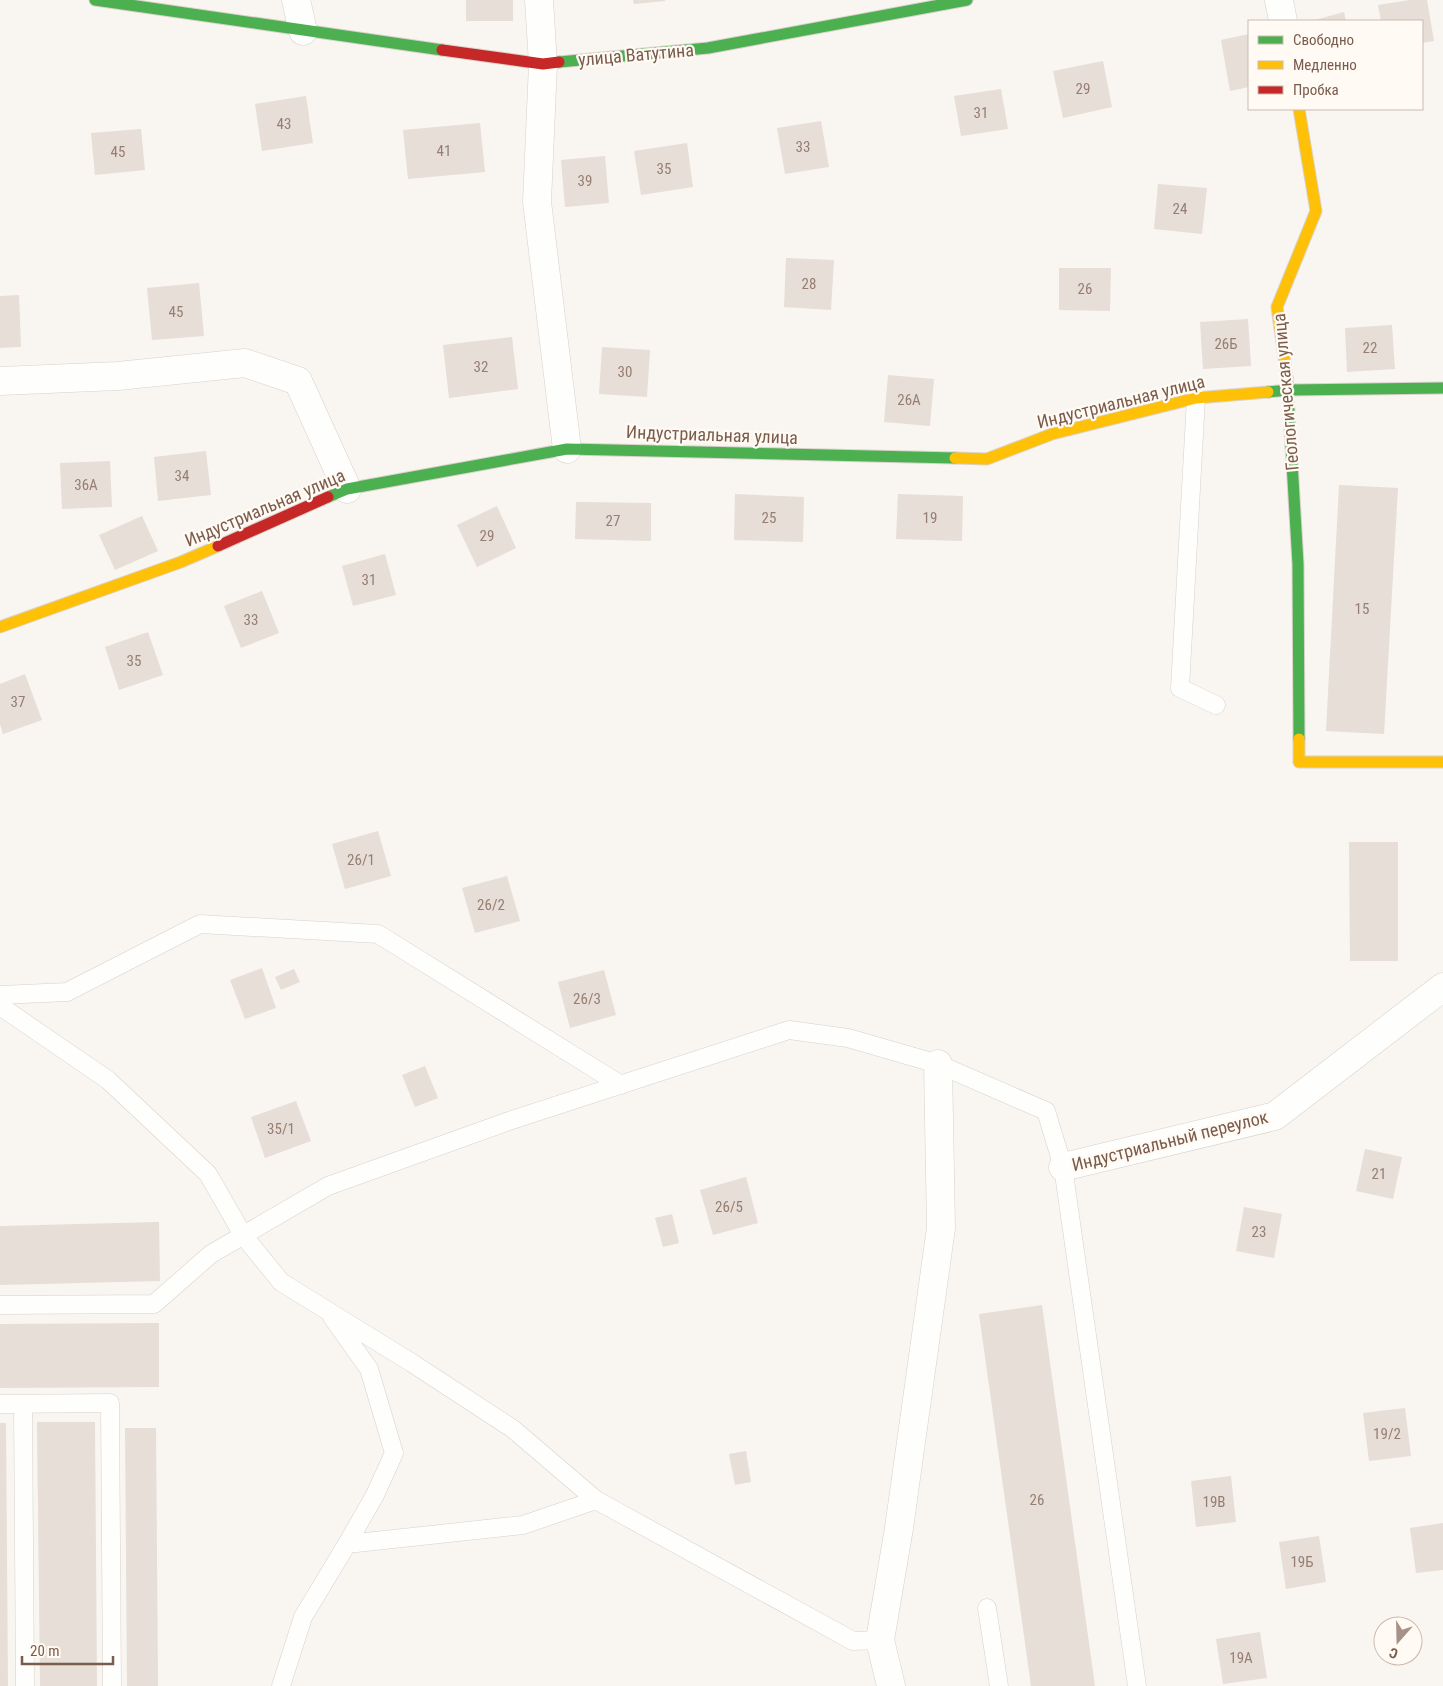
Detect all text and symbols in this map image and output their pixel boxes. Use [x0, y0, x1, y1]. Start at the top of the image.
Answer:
legend [1248, 20, 1423, 110]
text: Свободно [1293, 31, 1354, 49]
street label: улица Ватутина [577, 39, 695, 70]
text: Медленно [1293, 56, 1357, 74]
house number: 29 [1076, 80, 1090, 98]
text: Пробка [1293, 81, 1339, 99]
house number: 31 [974, 104, 988, 122]
house number: 43 [277, 115, 291, 133]
house number: 33 [796, 138, 810, 156]
house number: 41 [437, 142, 451, 160]
house number: 45 [111, 143, 125, 161]
house number: 35 [657, 160, 671, 178]
house number: 39 [578, 172, 592, 190]
house number: 24 [1173, 200, 1187, 218]
house number: 28 [802, 275, 816, 293]
house number: 26 [1078, 280, 1092, 298]
house number: 45 [169, 303, 183, 321]
street label: Геологическая улица [1268, 313, 1303, 471]
house number: 26Б [1214, 335, 1238, 353]
house number: 22 [1363, 339, 1377, 357]
house number: 32 [474, 358, 488, 376]
house number: 30 [618, 363, 632, 381]
street label: Индустриальная улица [1035, 371, 1207, 433]
house number: 26А [897, 391, 921, 409]
street label: Индустриальная улица [626, 421, 798, 448]
street label: Индустриальная улица [182, 464, 348, 551]
house number: 34 [175, 467, 189, 485]
house number: 36А [74, 476, 98, 494]
house number: 25 [762, 509, 776, 527]
house number: 19 [923, 509, 937, 527]
house number: 27 [606, 512, 620, 530]
house number: 29 [480, 527, 494, 545]
house number: 31 [362, 571, 376, 589]
house number: 15 [1355, 600, 1369, 618]
house number: 33 [244, 611, 258, 629]
house number: 35 [127, 652, 141, 670]
house number: 37 [11, 693, 25, 711]
house number: 26/1 [347, 851, 375, 869]
house number: 26/2 [477, 896, 505, 914]
house number: 26/3 [573, 990, 601, 1008]
street label: Индустриальный переулок [1070, 1106, 1270, 1175]
house number: 35/1 [267, 1120, 295, 1138]
house number: 21 [1372, 1165, 1386, 1183]
house number: 26/5 [715, 1198, 743, 1216]
house number: 23 [1252, 1223, 1266, 1241]
house number: 19/2 [1373, 1425, 1401, 1443]
house number: 26 [1030, 1491, 1044, 1509]
house number: 19В [1203, 1493, 1226, 1511]
house number: 19Б [1290, 1553, 1314, 1571]
north arrow [1373, 1616, 1423, 1666]
scale bar [22, 1634, 114, 1666]
text: 20 m [30, 1642, 60, 1660]
text: С [1387, 1644, 1400, 1662]
house number: 19А [1229, 1649, 1253, 1667]

